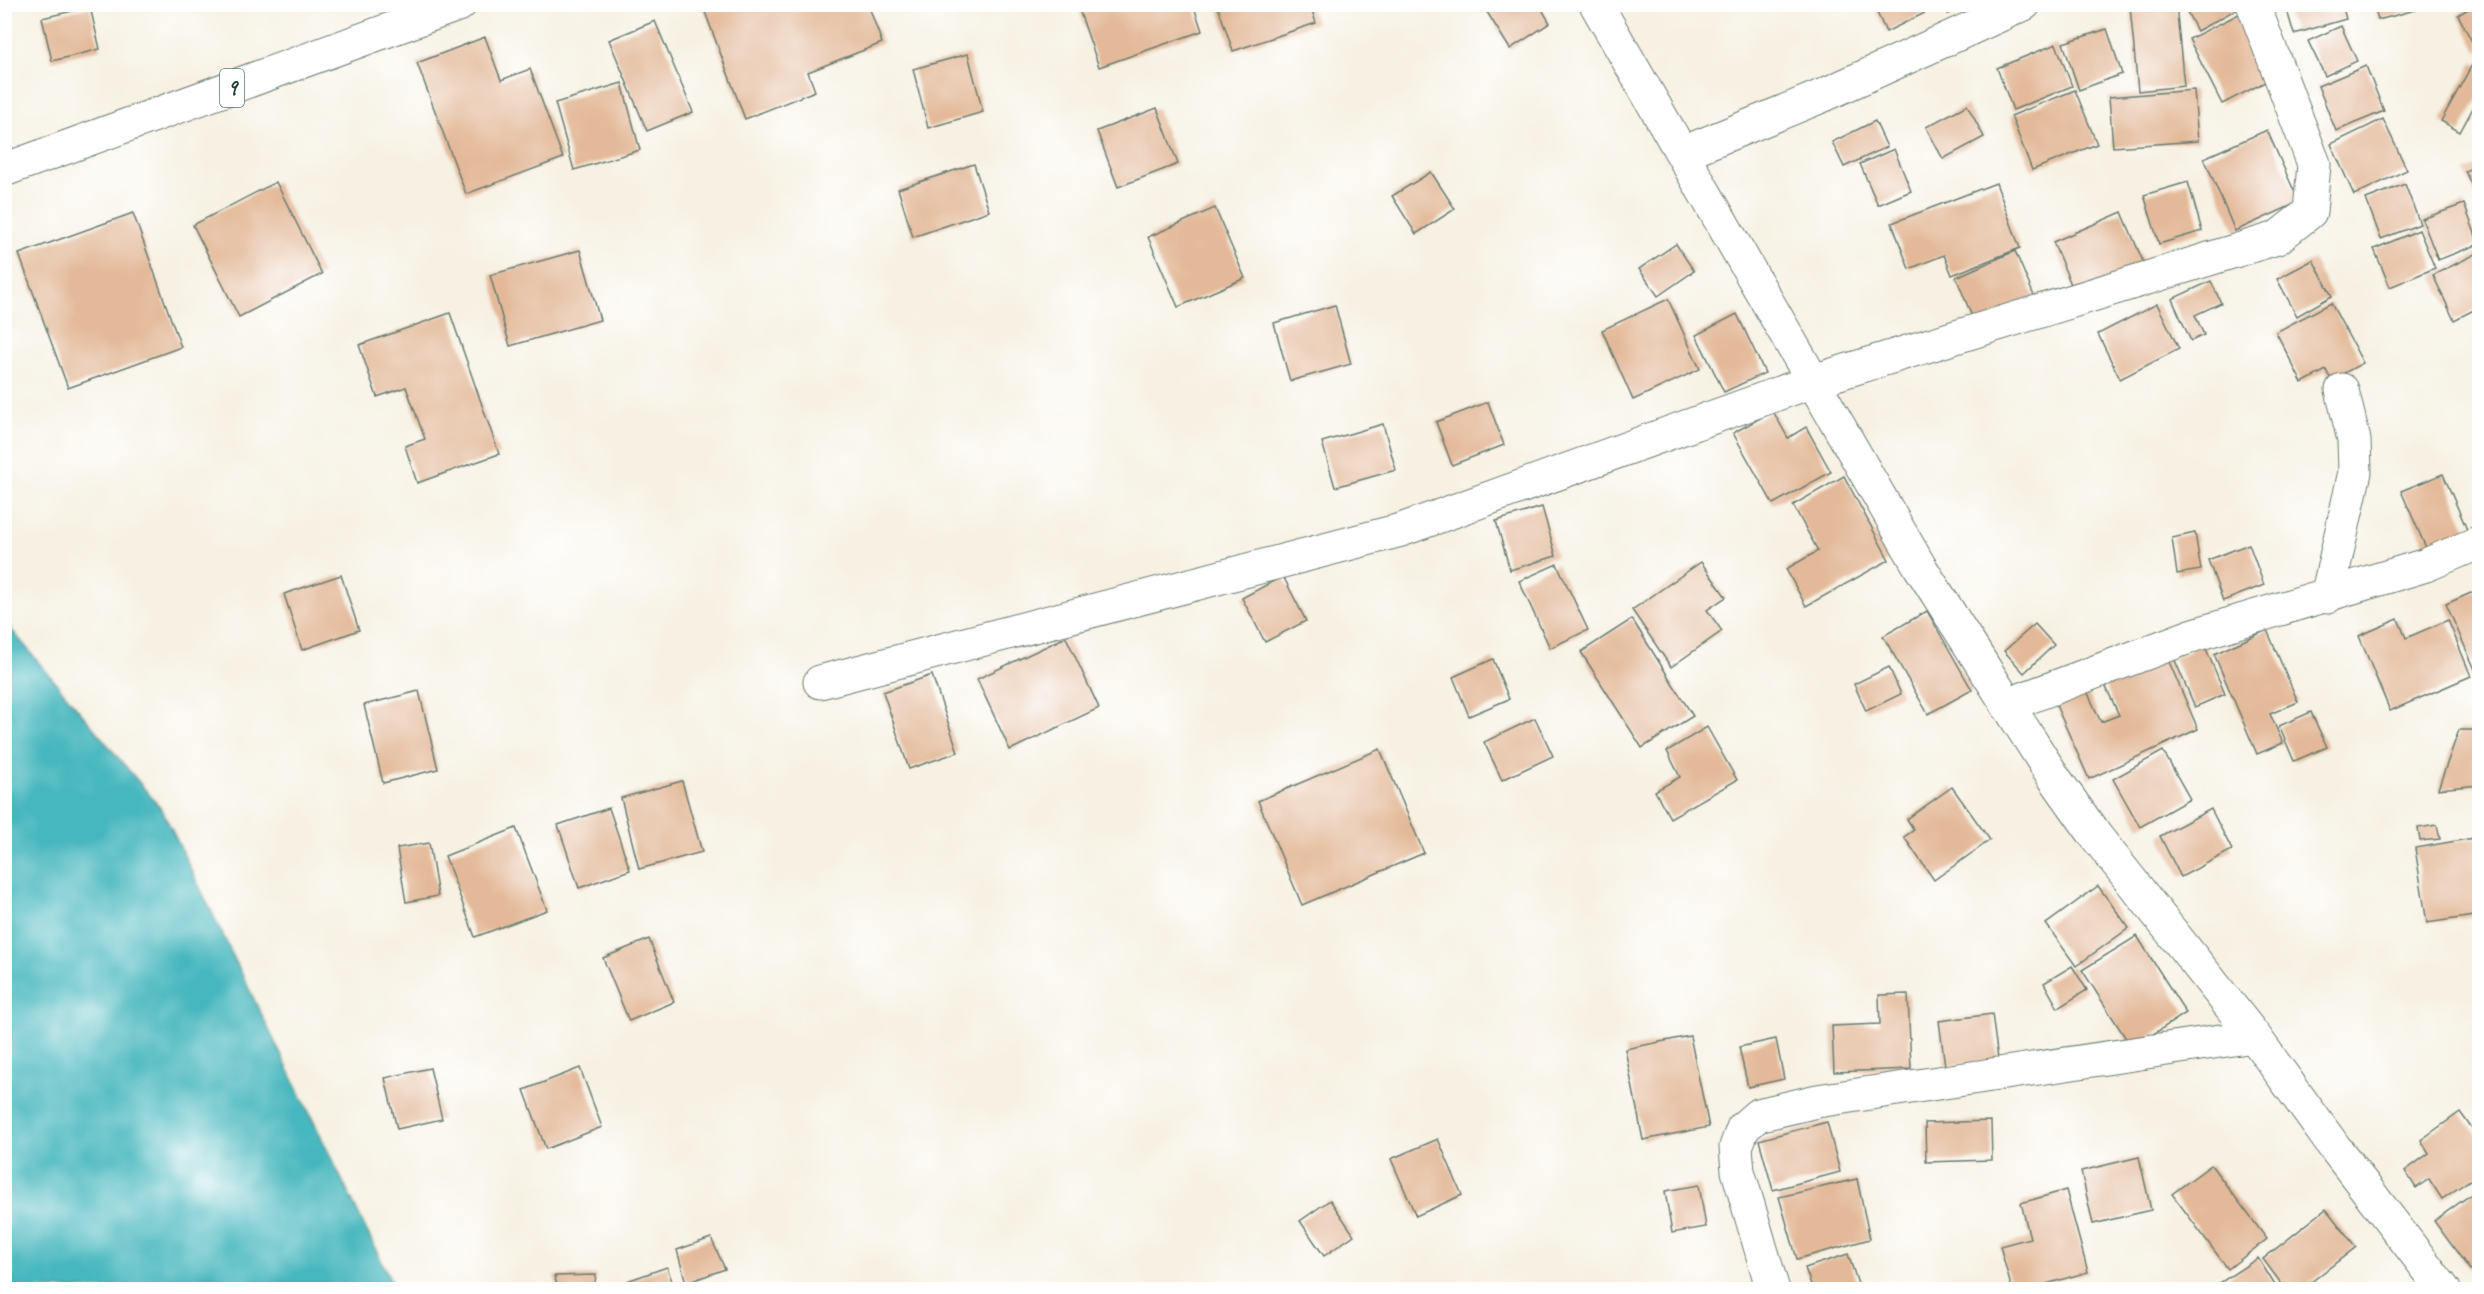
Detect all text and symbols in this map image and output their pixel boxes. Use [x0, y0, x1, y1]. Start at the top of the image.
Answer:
road number: 9 [220, 69, 244, 107]

